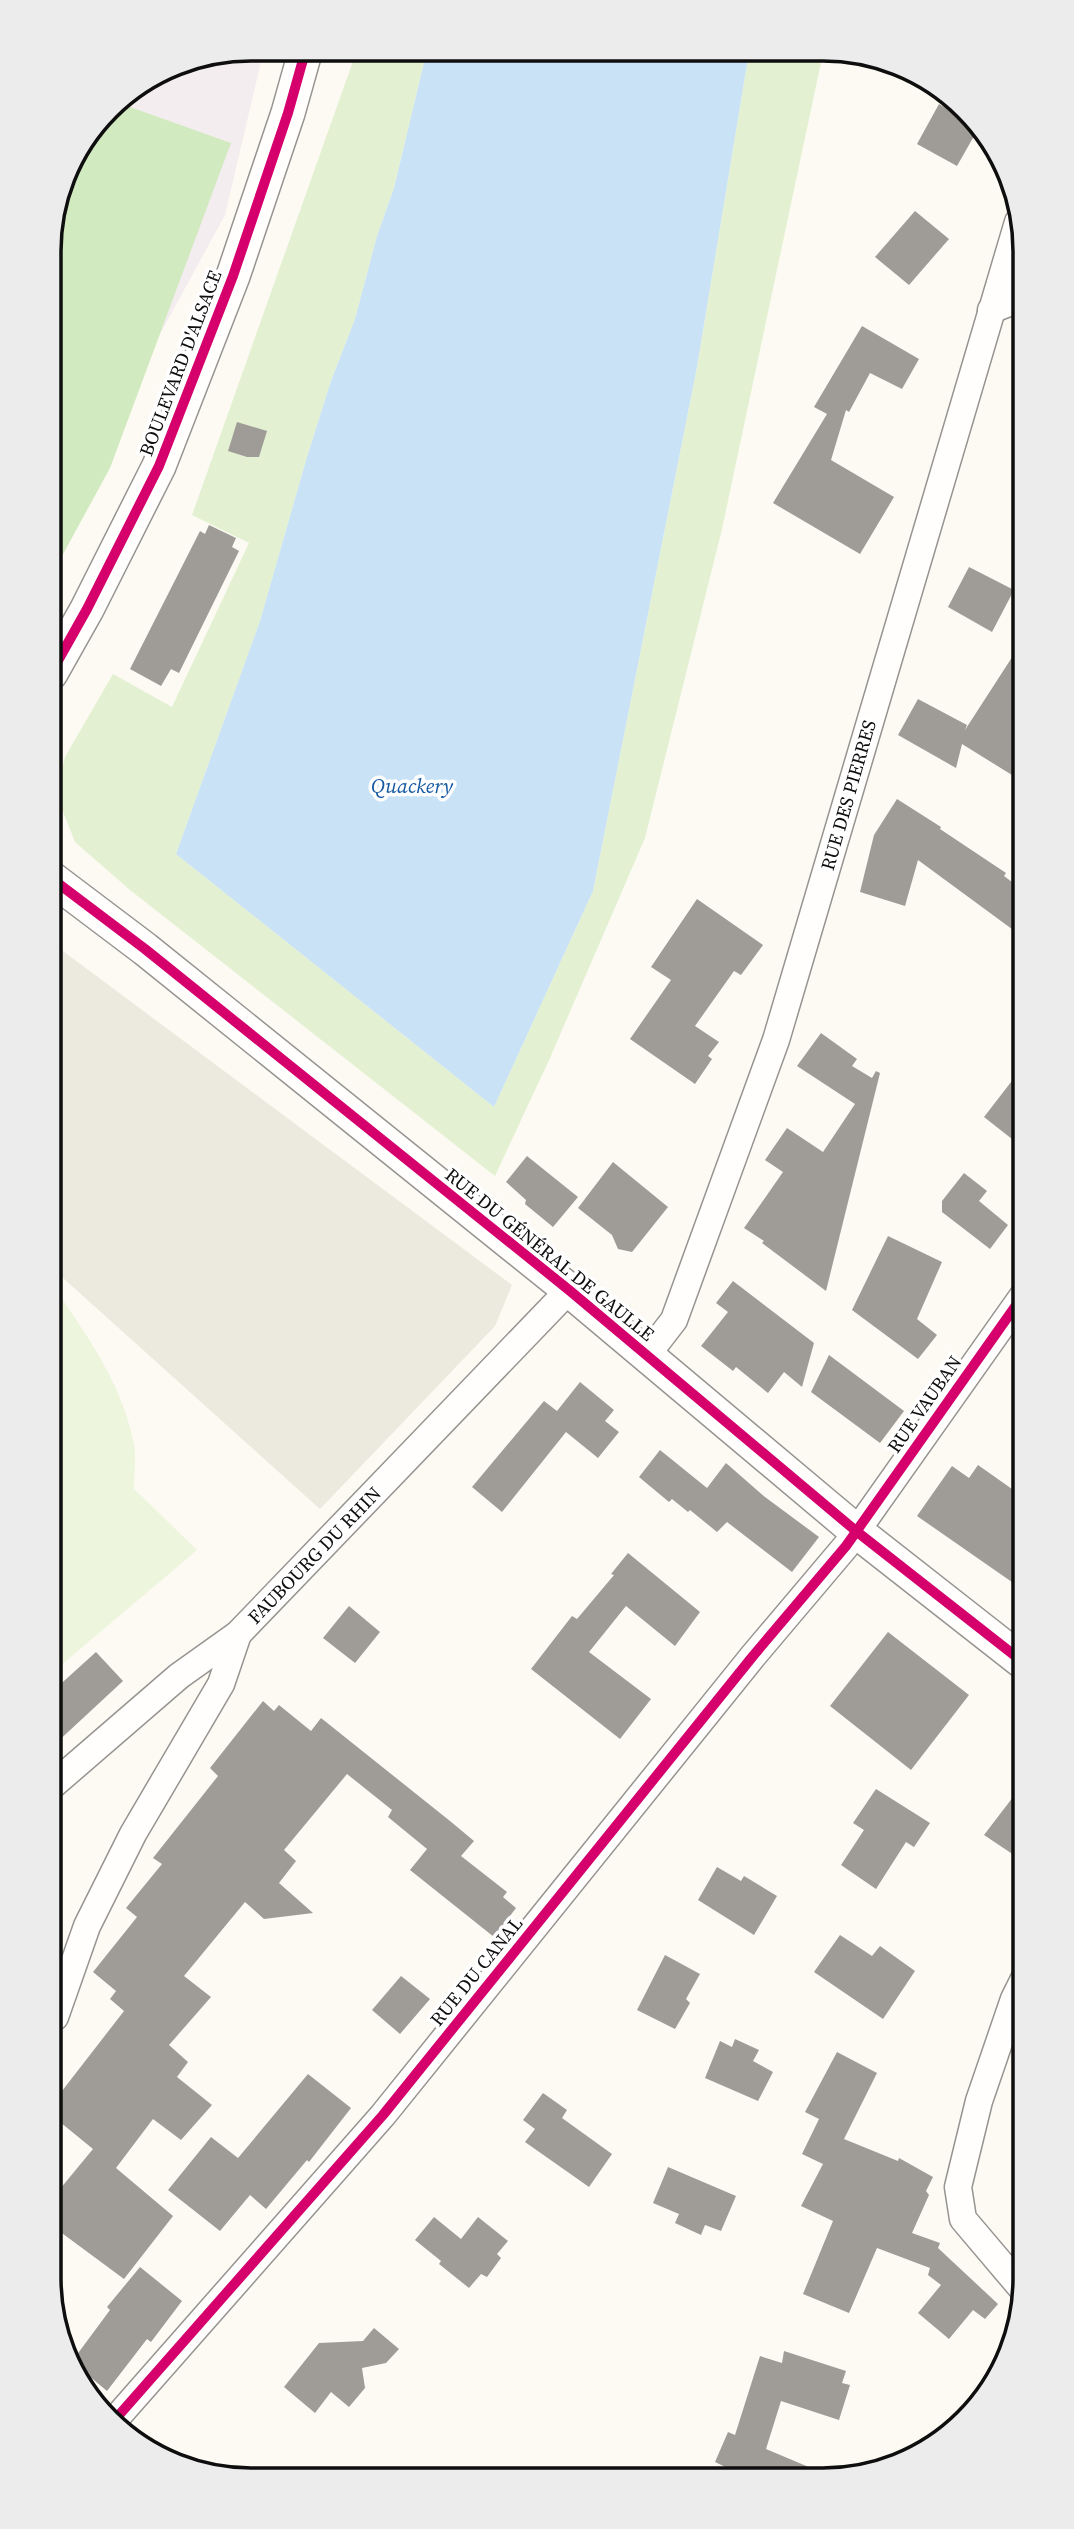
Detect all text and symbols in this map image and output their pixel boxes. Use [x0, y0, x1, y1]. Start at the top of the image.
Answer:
street label: BOULEVARD D'ALSACE [133, 266, 227, 460]
street label: RUE DES PIERRES [814, 717, 882, 873]
water label: Quackery [371, 771, 454, 800]
street label: RUE DU GÉNÉRAL DE GAULLE [440, 1161, 660, 1347]
street label: RUE VAUBAN [881, 1350, 967, 1458]
street label: FAUBOURG DU RHIN [242, 1481, 386, 1629]
street label: RUE DU CANAL [424, 1911, 528, 2031]

